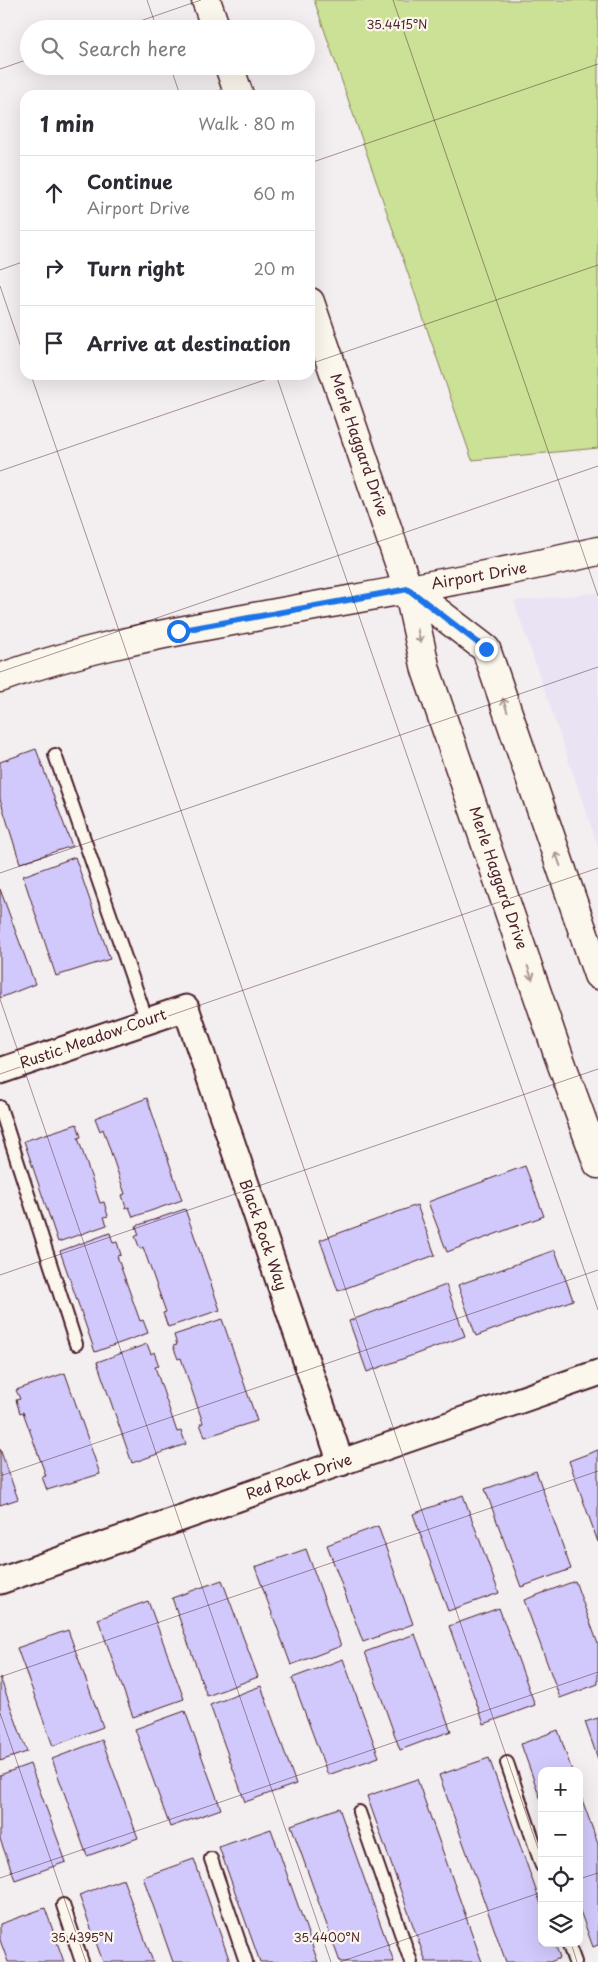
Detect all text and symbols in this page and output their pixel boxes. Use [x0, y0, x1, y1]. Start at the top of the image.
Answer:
text: 35.4415°N [367, 15, 427, 33]
search box [20, 20, 315, 75]
icon: search [38, 34, 66, 62]
text: Search here [78, 34, 187, 62]
text: 1 min [40, 107, 94, 139]
text: Walk · 80 m [198, 111, 295, 135]
text: Continue [87, 167, 173, 195]
icon: ahead [40, 179, 68, 207]
text: 60 m [253, 181, 295, 205]
text: Airport Drive [87, 195, 190, 219]
icon: right [40, 254, 68, 282]
text: Turn right [87, 254, 185, 282]
text: 20 m [254, 256, 295, 280]
icon: arrive [40, 329, 68, 357]
text: Arrive at destination [87, 329, 291, 357]
street label: Merle Haggard Drive [325, 370, 396, 519]
street label: Airport Drive [429, 555, 528, 594]
route start [167, 620, 190, 643]
one-way arrow [415, 628, 424, 644]
route end [475, 638, 498, 661]
one-way arrow [500, 698, 509, 713]
street label: Merle Haggard Drive [464, 803, 535, 952]
one-way arrow [553, 852, 562, 867]
one-way arrow [526, 965, 535, 980]
street label: Rustic Meadow Court [16, 1002, 169, 1074]
street label: Black Rock Way [235, 1176, 294, 1293]
street label: Red Rock Drive [242, 1447, 355, 1505]
map controls [538, 1767, 583, 1947]
button: + [538, 1767, 583, 1812]
button: − [538, 1812, 583, 1857]
button: locate [538, 1857, 583, 1902]
button: layers [538, 1902, 583, 1947]
text: 35.4395°N [51, 1928, 113, 1946]
text: 35.4400°N [294, 1928, 360, 1946]

